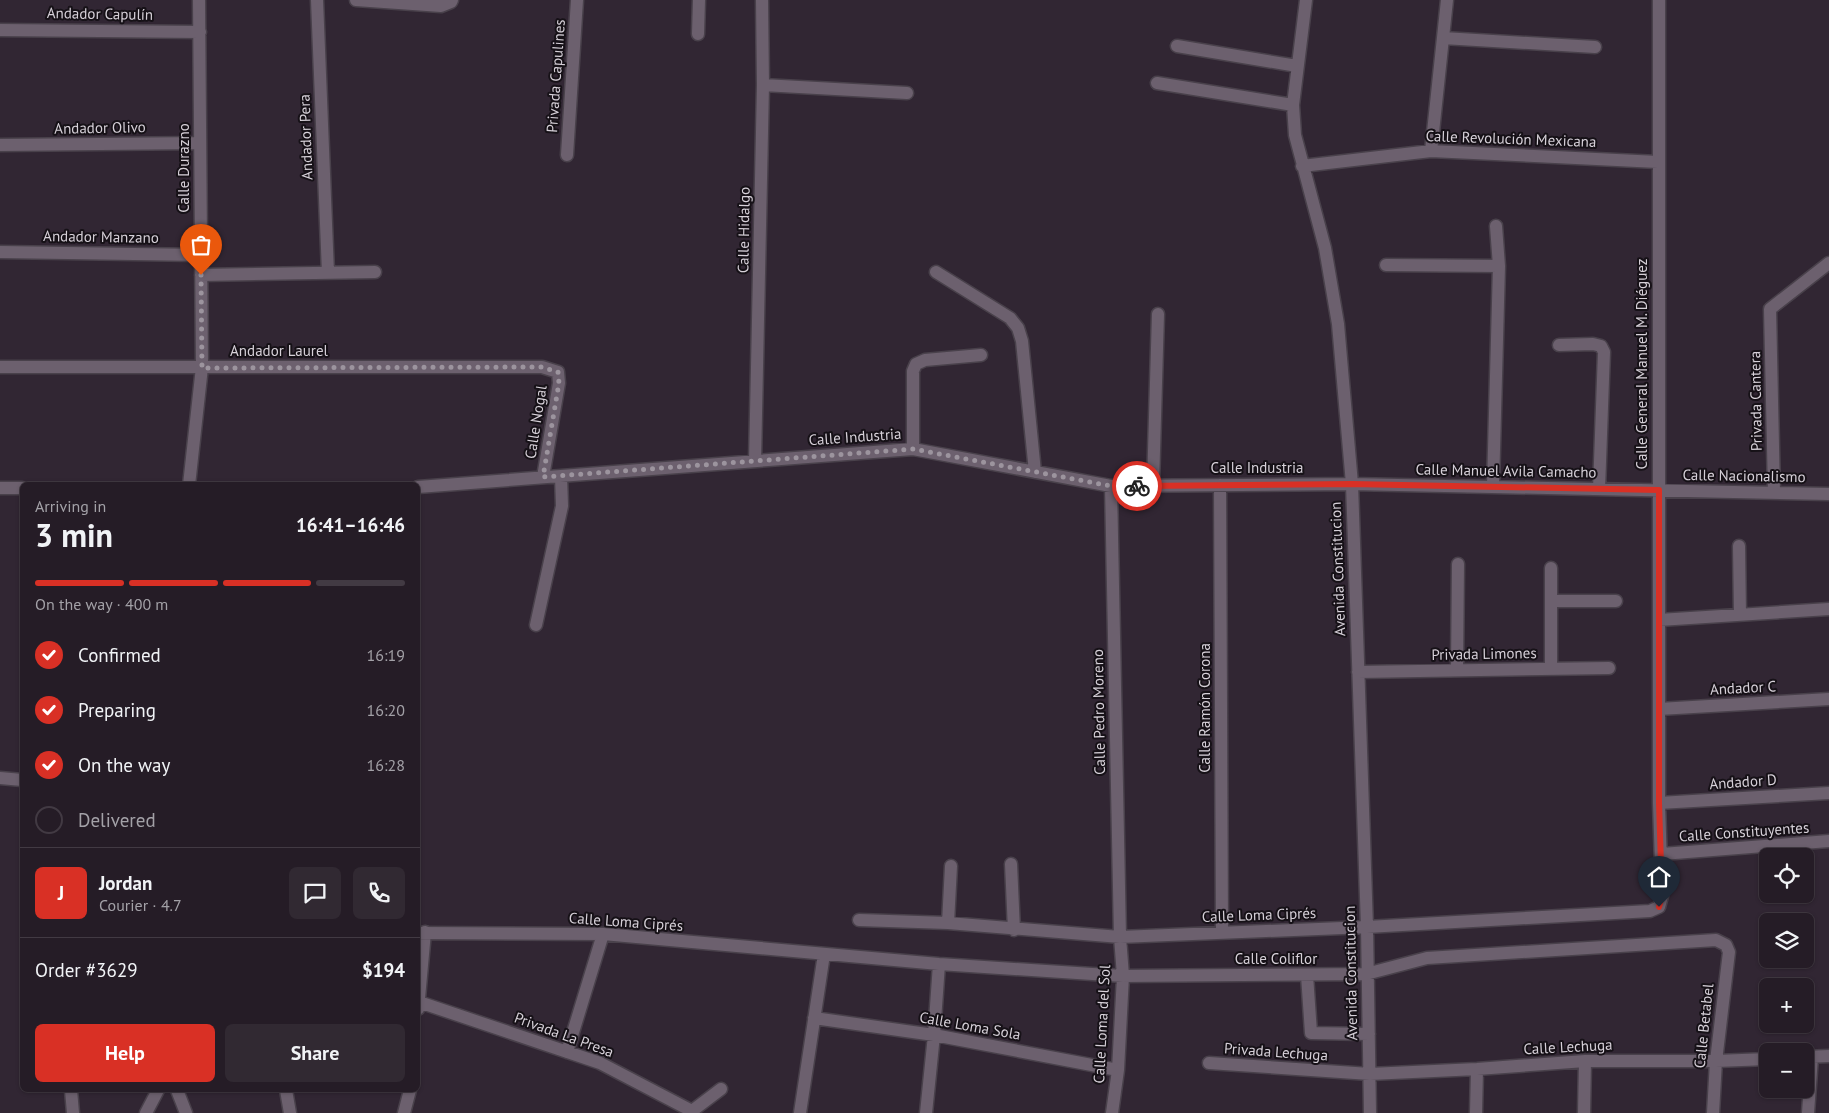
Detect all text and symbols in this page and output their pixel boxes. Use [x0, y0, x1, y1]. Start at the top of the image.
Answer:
street label: Andador Capulín [47, 3, 153, 24]
street label: Privada Capulines [542, 19, 569, 133]
street label: Andador Pera [295, 94, 316, 180]
street label: Andador Olivo [54, 117, 146, 138]
street label: Calle Durazno [174, 123, 193, 213]
street label: Calle Revolución Mexicana [1425, 126, 1597, 151]
street label: Calle Hidalgo [733, 187, 754, 273]
pin [180, 224, 222, 275]
street label: Andador Manzano [43, 226, 159, 247]
icon: bag [187, 231, 215, 259]
street label: Calle General Manuel M. Diéguez [1632, 259, 1651, 469]
street label: Andador Laurel [230, 341, 329, 360]
street label: Privada Cantera [1745, 351, 1766, 451]
street label: Calle Nogal [520, 383, 551, 460]
street label: Calle Industria [808, 424, 902, 449]
street label: Calle Industria [1211, 458, 1303, 477]
street label: Calle Manuel Avila Camacho [1415, 459, 1597, 482]
courier [1112, 461, 1162, 511]
street label: Calle Nacionalismo [1682, 465, 1806, 486]
icon: bike [1123, 472, 1151, 500]
text: Arriving in [35, 496, 106, 516]
street label: Avenida Constitucion [1326, 501, 1349, 637]
text: 16:41–16:46 [296, 513, 405, 537]
text: 3 min [35, 514, 113, 556]
text: On the way · 400 m [35, 594, 168, 614]
icon: check [35, 641, 63, 669]
text: Confirmed [78, 643, 161, 667]
street label: Calle Ramón Corona [1195, 643, 1214, 773]
street label: Privada Limones [1431, 643, 1537, 664]
text: 16:19 [367, 645, 405, 665]
street label: Calle Pedro Moreno [1088, 649, 1109, 775]
street label: Andador C [1709, 676, 1777, 699]
icon: check [35, 696, 63, 724]
text: Preparing [78, 698, 156, 722]
text: 16:20 [367, 700, 405, 720]
icon: check [35, 751, 63, 779]
text: On the way [78, 753, 170, 777]
text: 16:28 [367, 755, 405, 775]
street label: Andador D [1709, 770, 1777, 793]
text: Delivered [78, 808, 156, 832]
street label: Calle Constituyentes [1678, 817, 1810, 846]
map controls [1759, 848, 1814, 1098]
button: locate [1759, 848, 1814, 903]
pin [1638, 856, 1680, 907]
icon: home [1645, 863, 1673, 891]
button: chat [289, 867, 341, 919]
button: phone [353, 867, 405, 919]
text: Jordan [99, 871, 152, 895]
text: J [58, 881, 64, 905]
text: Courier · 4.7 [99, 895, 182, 915]
street label: Calle Loma Ciprés [1201, 903, 1316, 926]
street label: Avenida Constitucion [1340, 906, 1361, 1040]
street label: Calle Loma Ciprés [568, 908, 684, 935]
button: layers [1759, 913, 1814, 968]
street label: Calle Coliflor [1235, 949, 1317, 968]
text: Order #3629 [35, 958, 138, 982]
text: $194 [362, 958, 405, 982]
street label: Calle Loma del Sol [1089, 963, 1114, 1084]
button: + [1759, 978, 1814, 1033]
street label: Calle Betabel [1690, 982, 1717, 1069]
street label: Calle Loma Sola [918, 1007, 1022, 1044]
street label: Privada La Presa [512, 1008, 616, 1061]
button: Help [35, 1024, 215, 1082]
button: Share [225, 1024, 405, 1082]
street label: Calle Lechuga [1523, 1035, 1613, 1058]
street label: Privada Lechuga [1223, 1038, 1329, 1065]
button: − [1759, 1043, 1814, 1098]

